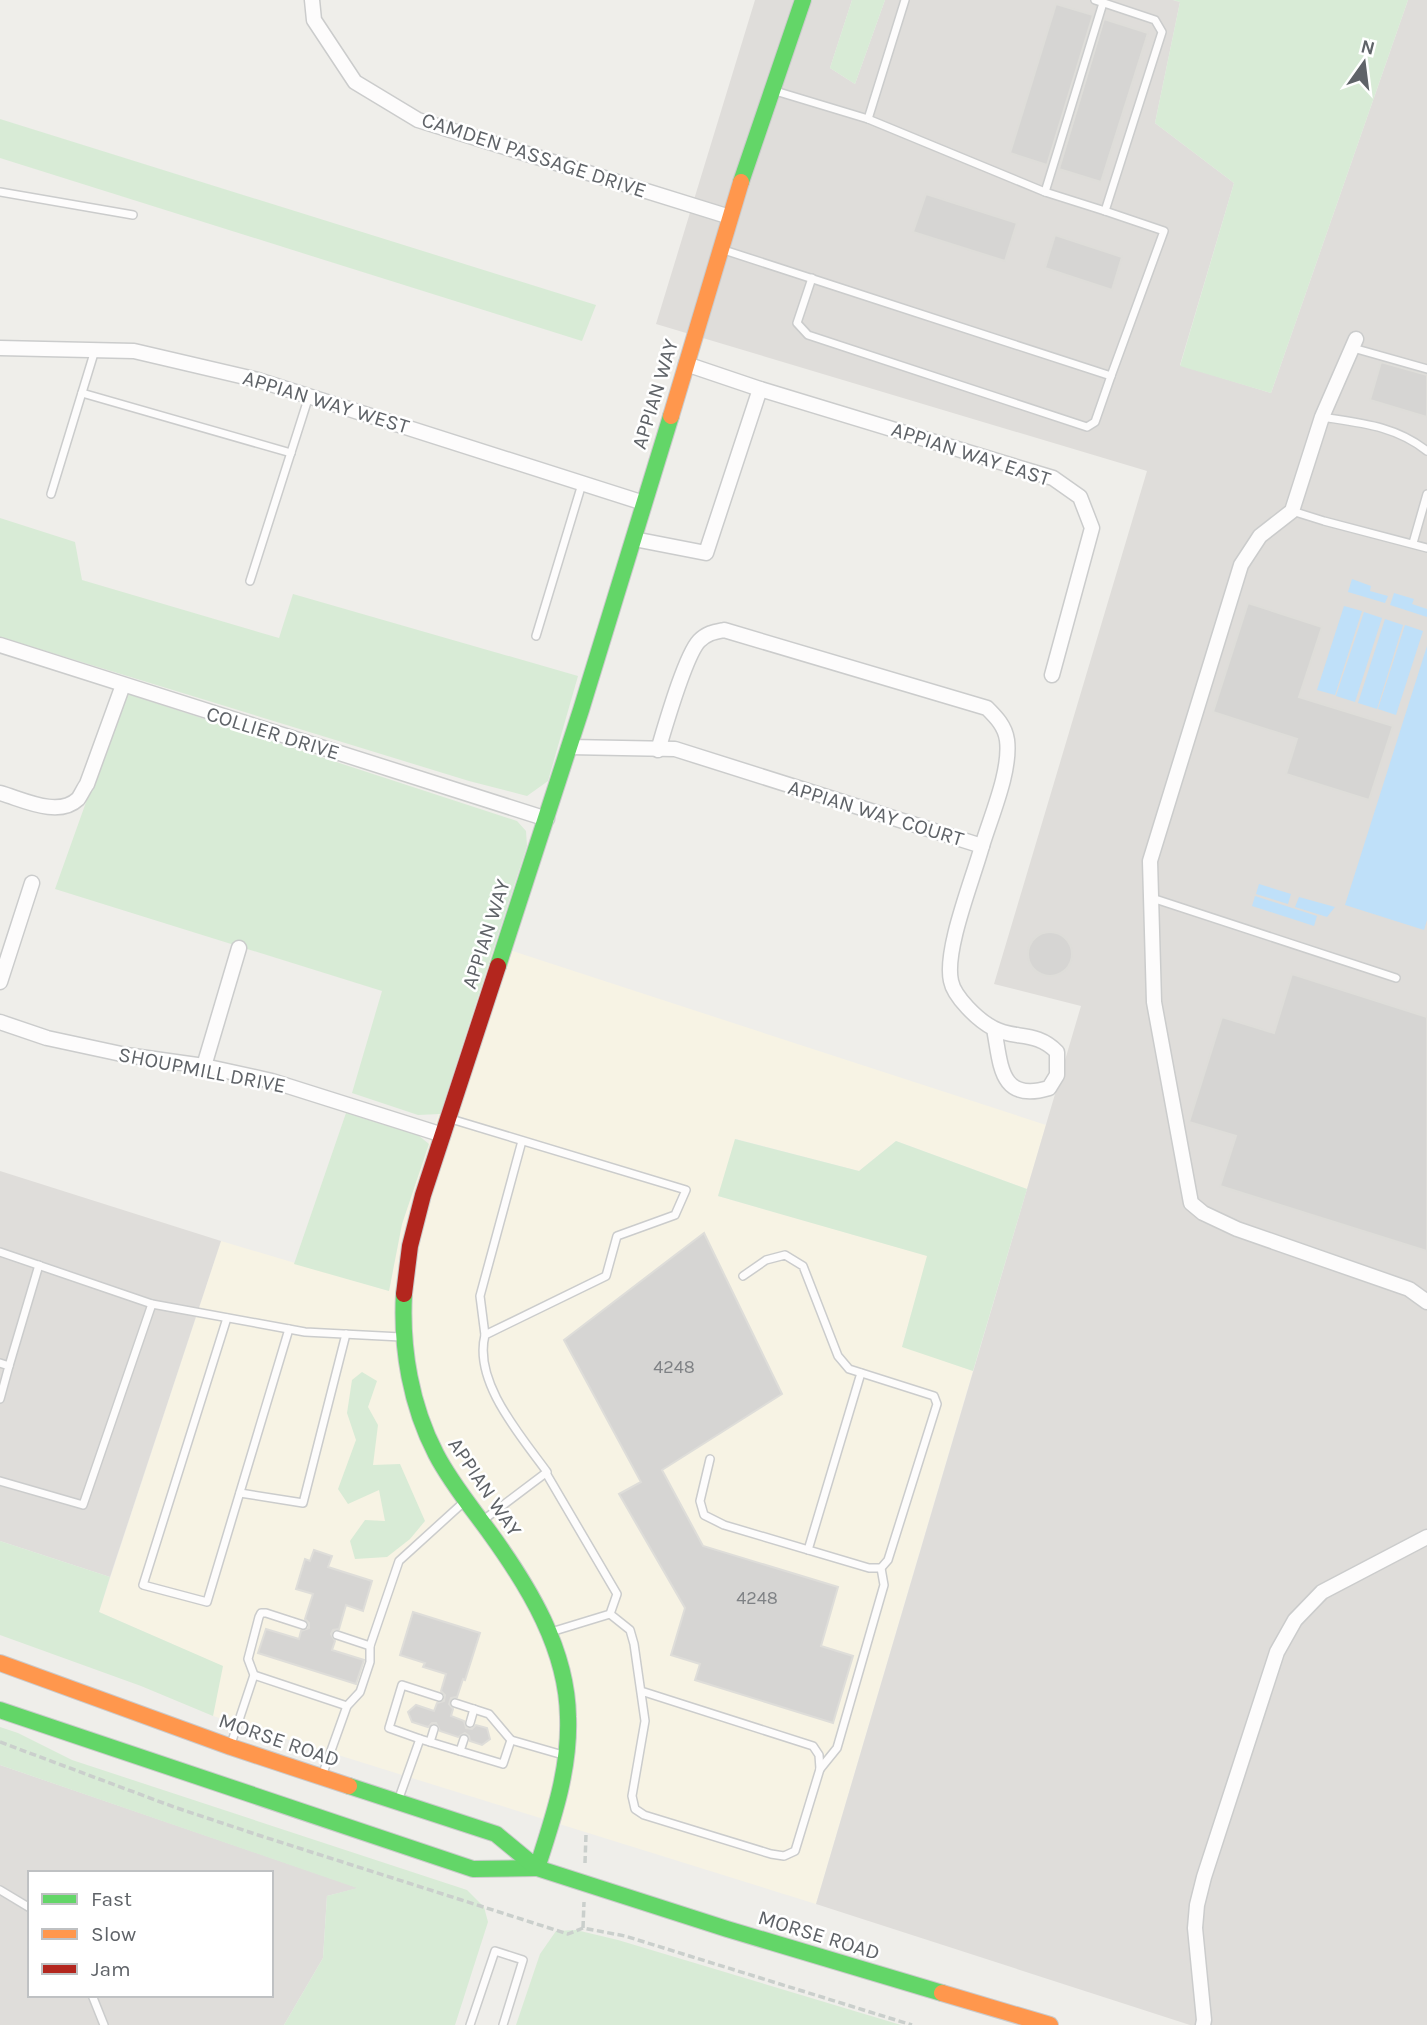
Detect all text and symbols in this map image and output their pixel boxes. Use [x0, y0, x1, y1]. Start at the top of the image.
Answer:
north arrow [1329, 28, 1399, 98]
text: N [1359, 35, 1377, 60]
street label: CAMDEN PASSAGE DRIVE [419, 107, 649, 203]
street label: APPIAN WAY [627, 336, 683, 452]
street label: APPIAN WAY WEST [240, 365, 412, 439]
street label: APPIAN WAY EAST [888, 417, 1054, 491]
street label: COLLIER DRIVE [204, 701, 342, 765]
street label: APPIAN WAY COURT [785, 775, 967, 851]
street label: APPIAN WAY [457, 876, 515, 992]
street label: SHOUPMILL DRIVE [116, 1042, 288, 1098]
house number: 4248 [653, 1356, 695, 1378]
street label: APPIAN WAY [443, 1433, 527, 1541]
house number: 4248 [736, 1587, 778, 1609]
street label: MORSE ROAD [216, 1708, 342, 1772]
legend [28, 1871, 273, 1997]
text: Fast [91, 1887, 132, 1911]
street label: MORSE ROAD [755, 1905, 883, 1965]
text: Slow [91, 1922, 136, 1946]
text: Jam [91, 1957, 131, 1981]

